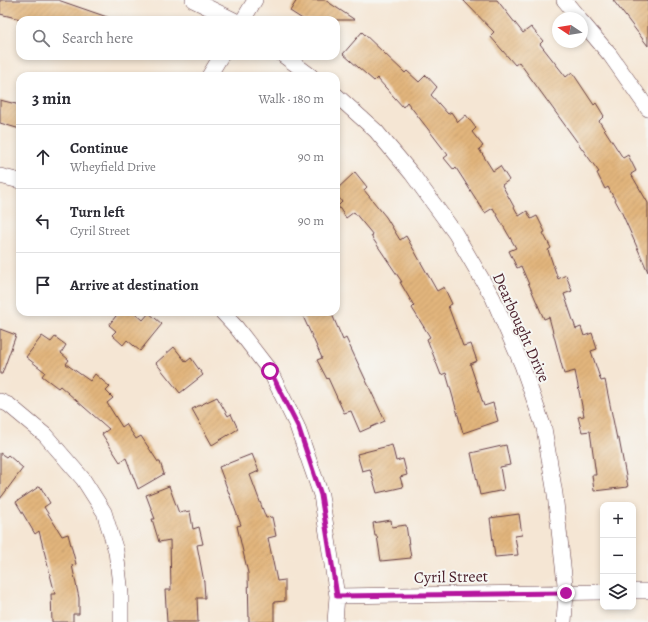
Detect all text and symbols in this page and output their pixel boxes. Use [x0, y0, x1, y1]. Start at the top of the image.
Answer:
north arrow [552, 12, 588, 48]
search box [16, 16, 340, 60]
icon: search [30, 27, 52, 49]
text: Search here [62, 28, 133, 48]
text: 3 min [32, 87, 71, 110]
text: Walk · 180 m [258, 90, 324, 107]
text: Continue [70, 138, 128, 158]
icon: ahead [32, 146, 54, 168]
text: 90 m [298, 148, 324, 165]
text: Wheyfield Drive [70, 158, 156, 175]
text: Turn left [70, 202, 125, 222]
icon: left [32, 210, 54, 232]
text: 90 m [298, 212, 324, 229]
text: Cyril Street [70, 222, 130, 239]
street label: Dearbought Drive [487, 269, 555, 386]
icon: arrive [32, 274, 54, 296]
text: Arrive at destination [70, 275, 199, 295]
route start [261, 362, 279, 380]
map controls [600, 502, 636, 610]
button: + [600, 502, 636, 538]
button: − [600, 538, 636, 574]
street label: Cyril Street [414, 565, 488, 589]
button: layers [600, 574, 636, 610]
route end [557, 584, 575, 602]

